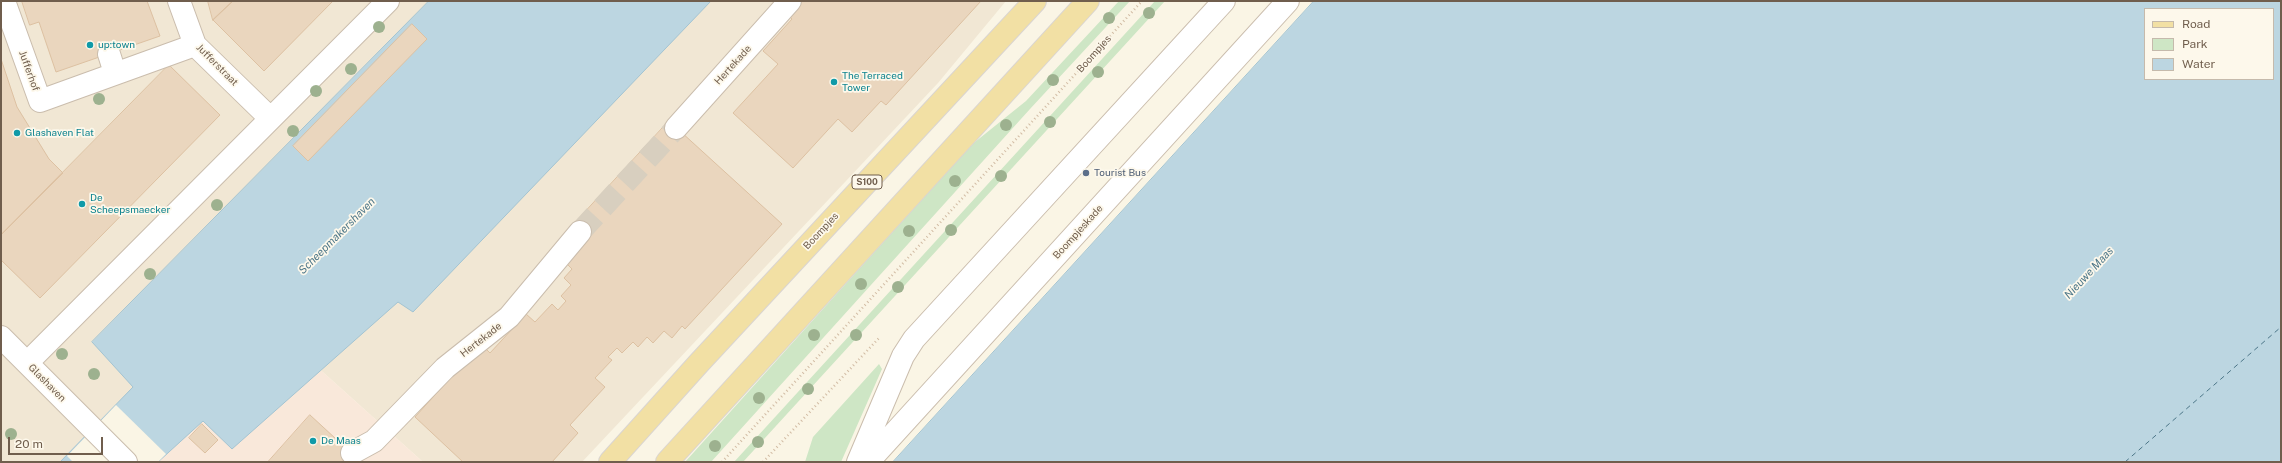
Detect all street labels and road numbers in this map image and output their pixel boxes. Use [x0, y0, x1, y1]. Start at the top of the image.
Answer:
street label: Boompjes [1074, 33, 1114, 75]
street label: Jufferstraat [194, 42, 240, 88]
street label: Hertekade [712, 43, 754, 87]
street label: Jufferhof [16, 49, 42, 93]
road number: S100 [852, 175, 882, 189]
street label: Boompjeskade [1051, 202, 1105, 262]
street label: Boompjes [801, 210, 841, 252]
street label: Hertekade [458, 320, 504, 360]
street label: Glashaven [26, 362, 68, 404]

